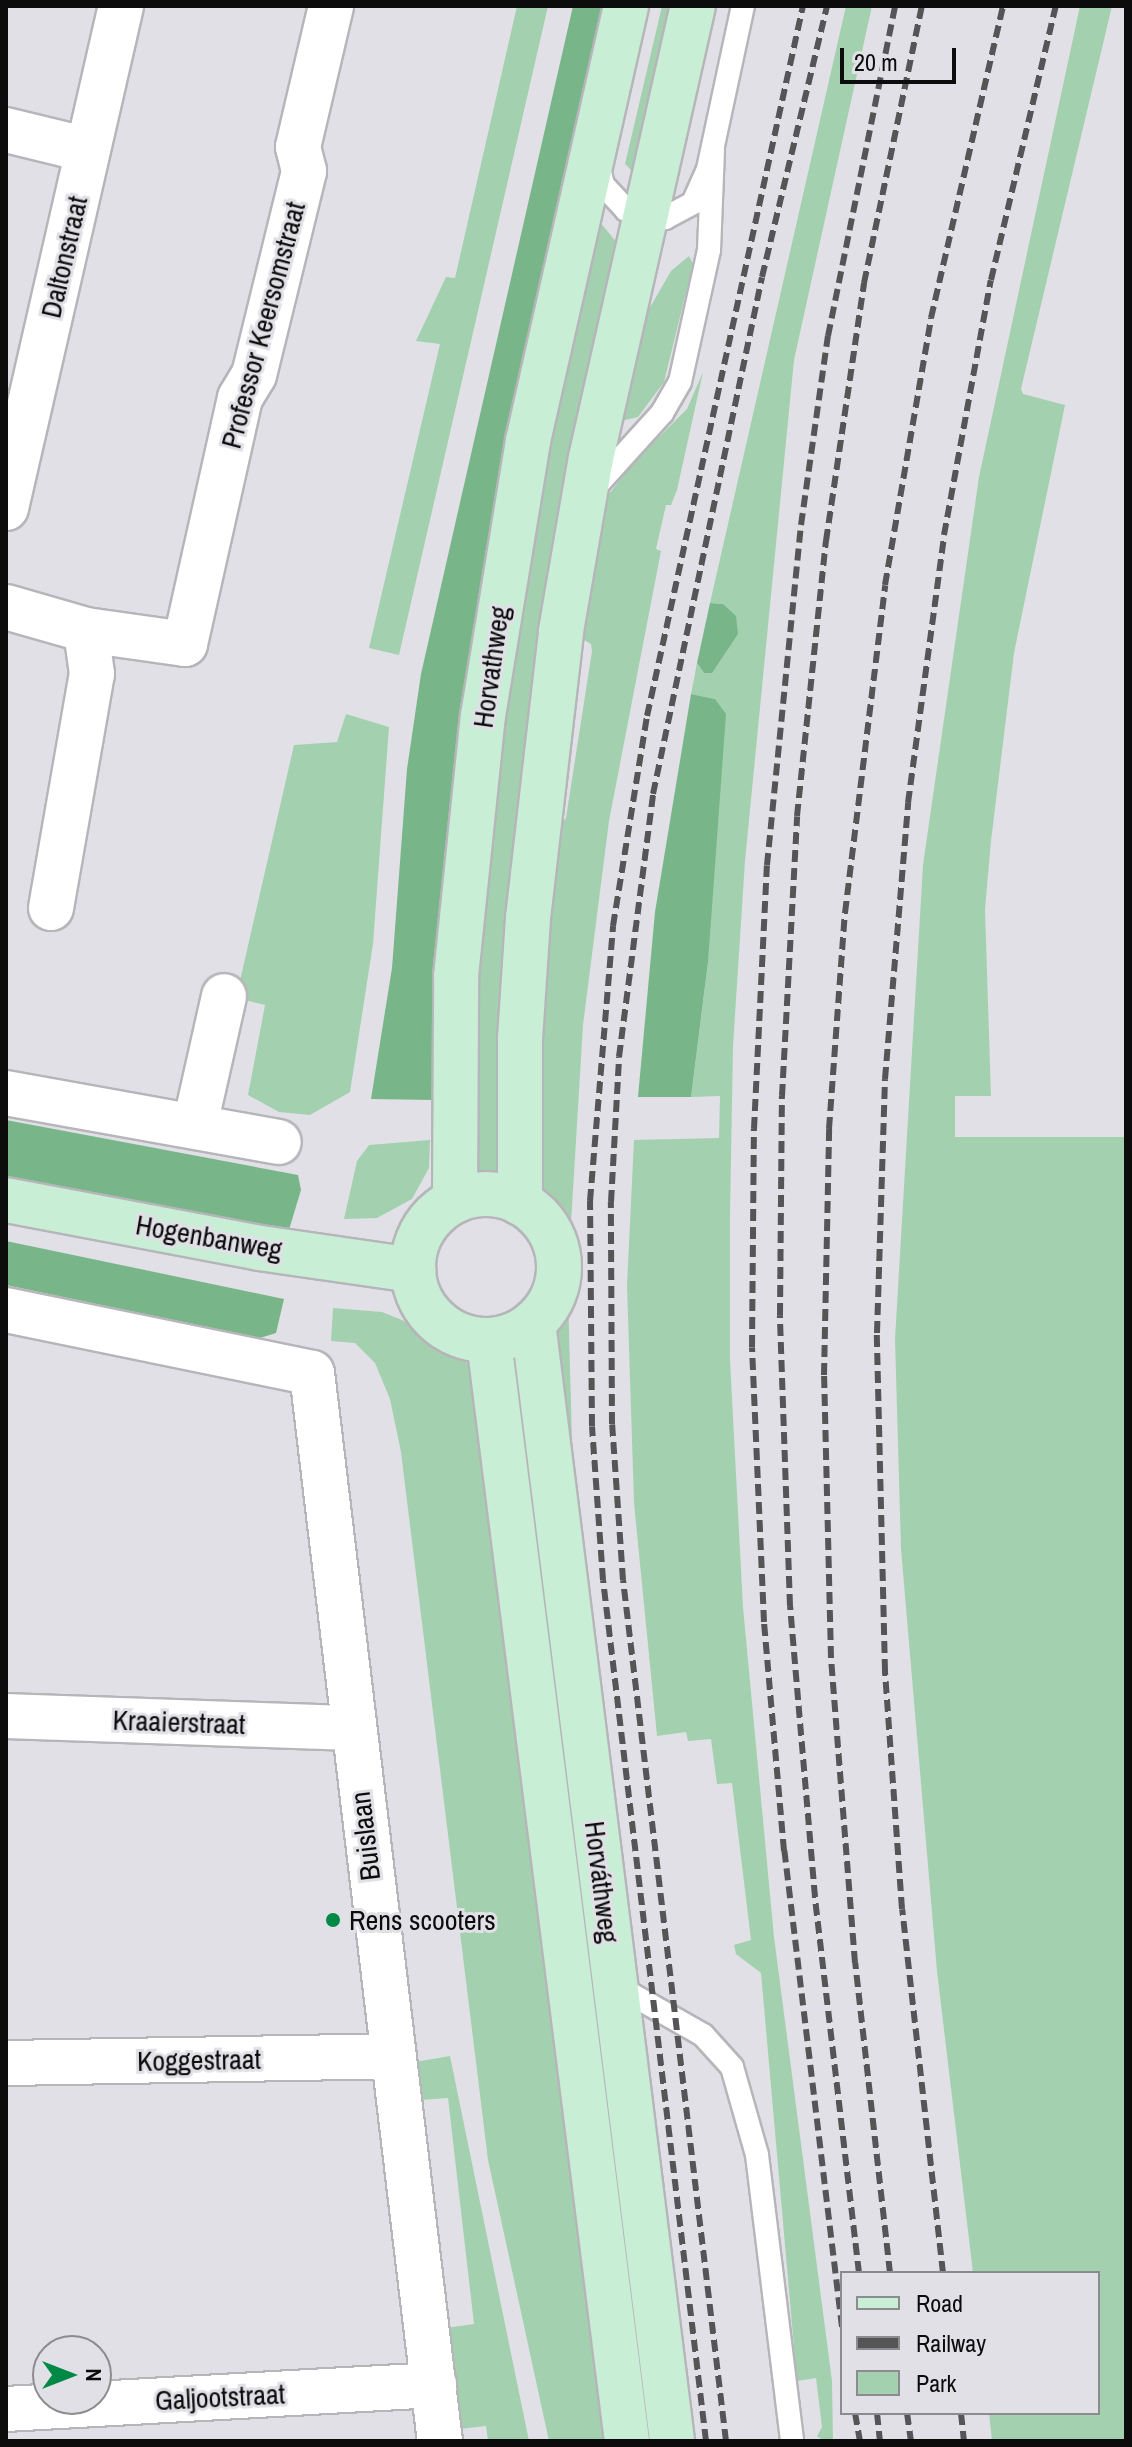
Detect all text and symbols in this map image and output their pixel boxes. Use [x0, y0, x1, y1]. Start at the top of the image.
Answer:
scale bar [844, 32, 960, 82]
text: 20 m [854, 46, 898, 78]
street label: Daltonstraat [34, 193, 94, 321]
street label: Professor Keersomstraat [214, 198, 312, 452]
street label: Horvathweg [466, 604, 516, 730]
street label: Hogenbanweg [133, 1208, 285, 1266]
street label: Kraaierstraat [112, 1703, 246, 1741]
street label: Buislaan [343, 1790, 387, 1882]
street label: Horváthweg [578, 1819, 626, 1945]
place label: Rens scooters [349, 1903, 496, 1937]
marker: Rens scooters [324, 1911, 342, 1929]
street label: Koggestraat [137, 2042, 261, 2078]
legend [840, 2271, 1100, 2415]
text: Road [916, 2287, 963, 2319]
text: Railway [916, 2327, 986, 2359]
north arrow [32, 2335, 112, 2415]
text: Park [916, 2367, 956, 2399]
text: N [79, 2368, 109, 2382]
street label: Galjootstraat [154, 2377, 286, 2417]

